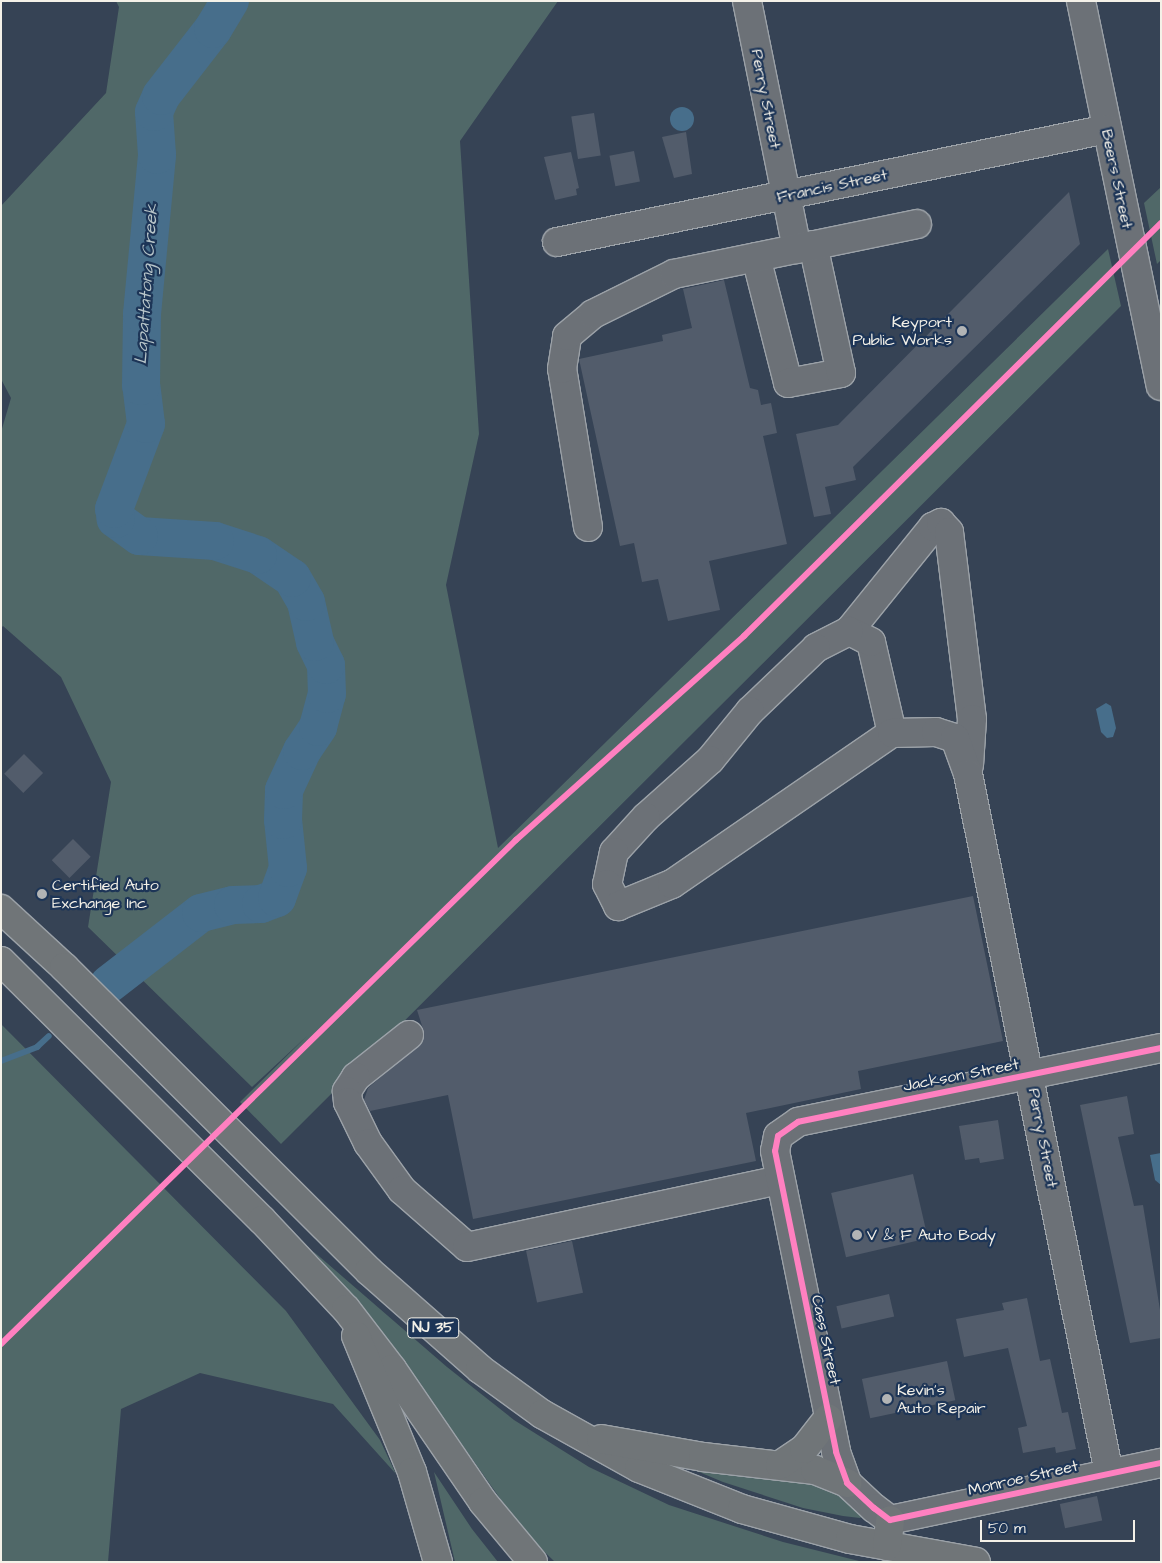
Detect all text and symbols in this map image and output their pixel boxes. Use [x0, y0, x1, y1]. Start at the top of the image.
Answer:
street label: Perry Street [747, 48, 785, 150]
street label: Beers Street [1097, 127, 1137, 231]
street label: Francis Street [775, 165, 889, 207]
water label: Lapattatong Creek [131, 203, 163, 365]
place label: Keyport Public Works [852, 312, 952, 350]
marker: Keyport Public Works [956, 325, 968, 337]
place label: Certified Auto Exchange Inc [52, 875, 159, 913]
marker: Certified Auto Exchange Inc [36, 888, 48, 900]
street label: Jackson Street [902, 1054, 1020, 1096]
street label: Perry Street [1024, 1087, 1062, 1189]
place label: V & F Auto Body [867, 1225, 996, 1245]
marker: V & F Auto Body [851, 1229, 863, 1241]
street label: Cass Street [807, 1293, 845, 1387]
road number: NJ 35 [407, 1316, 459, 1340]
place label: Kevin's Auto Repair [897, 1380, 986, 1418]
marker: Kevin's Auto Repair [881, 1393, 893, 1405]
street label: Monroe Street [966, 1456, 1080, 1500]
scale bar [982, 1510, 1137, 1542]
text: 50 m [988, 1518, 1026, 1539]

